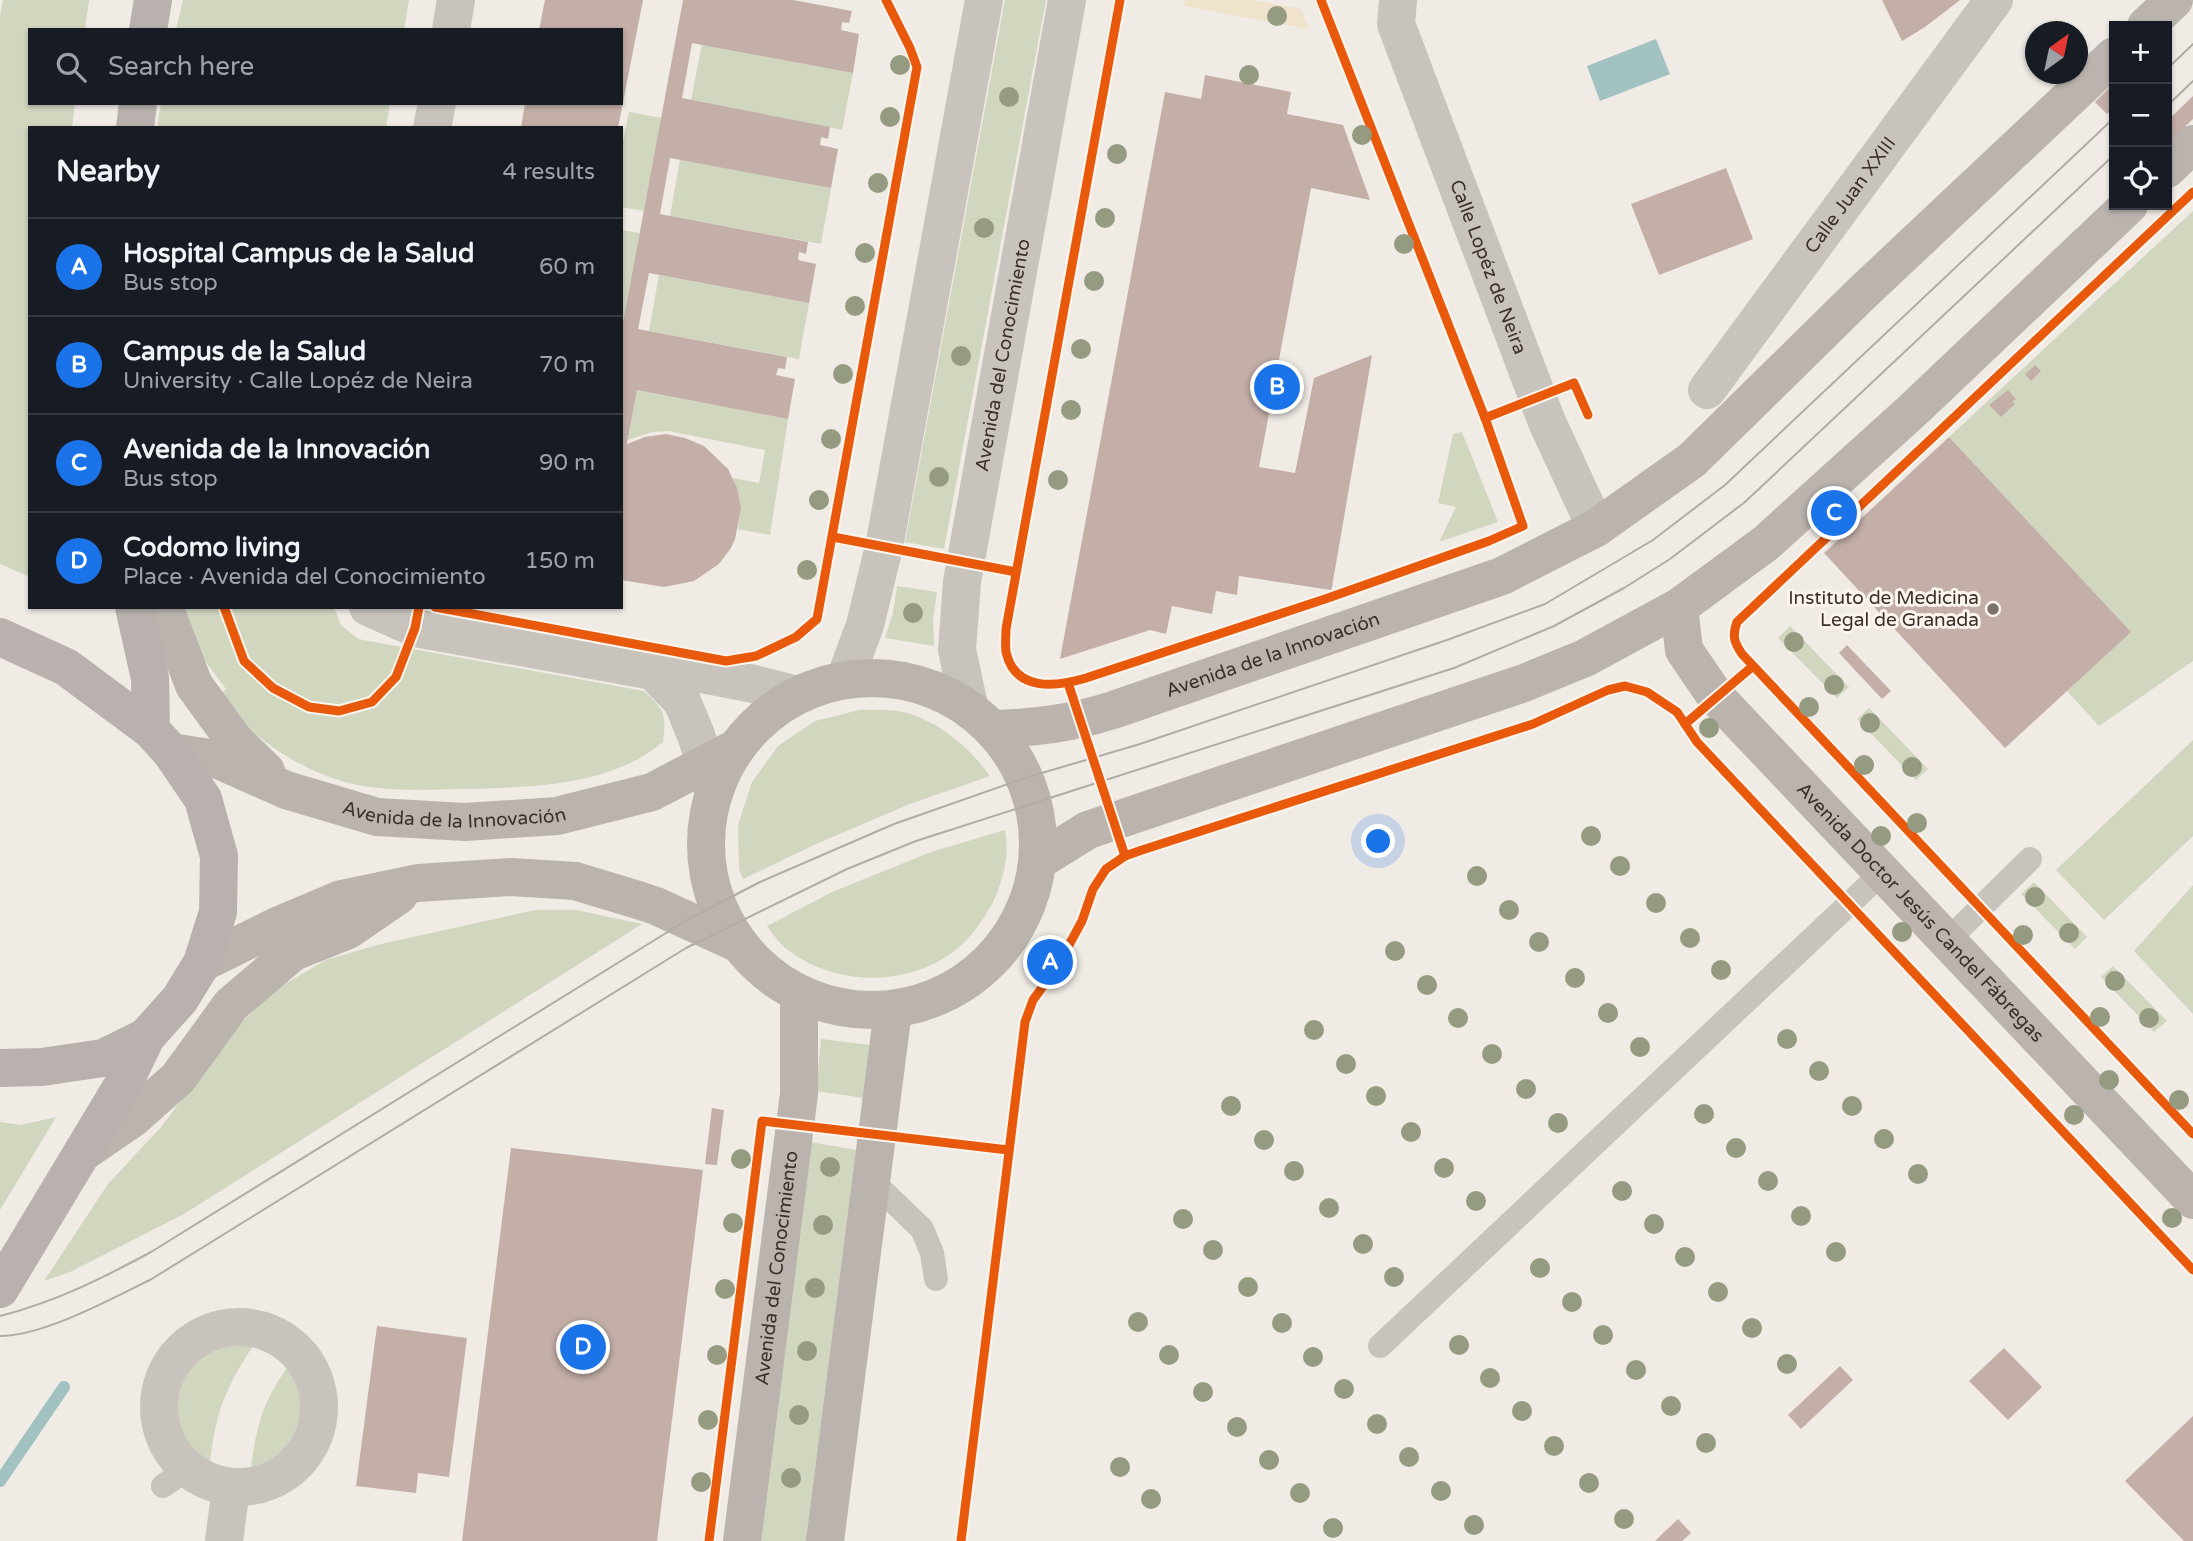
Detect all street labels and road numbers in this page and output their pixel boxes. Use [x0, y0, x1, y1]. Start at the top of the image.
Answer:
street label: Calle Juan XXIII [1800, 133, 1901, 258]
street label: Calle Lopéz de Neira [1445, 177, 1531, 357]
street label: Avenida del Conocimiento [971, 237, 1035, 473]
street label: Avenida de la Innovación [1163, 608, 1383, 702]
street label: Avenida Doctor Jesús Candel Fábregas [1792, 778, 2048, 1047]
street label: Avenida de la Innovación [340, 796, 568, 833]
street label: Avenida del Conocimiento [751, 1150, 803, 1387]

